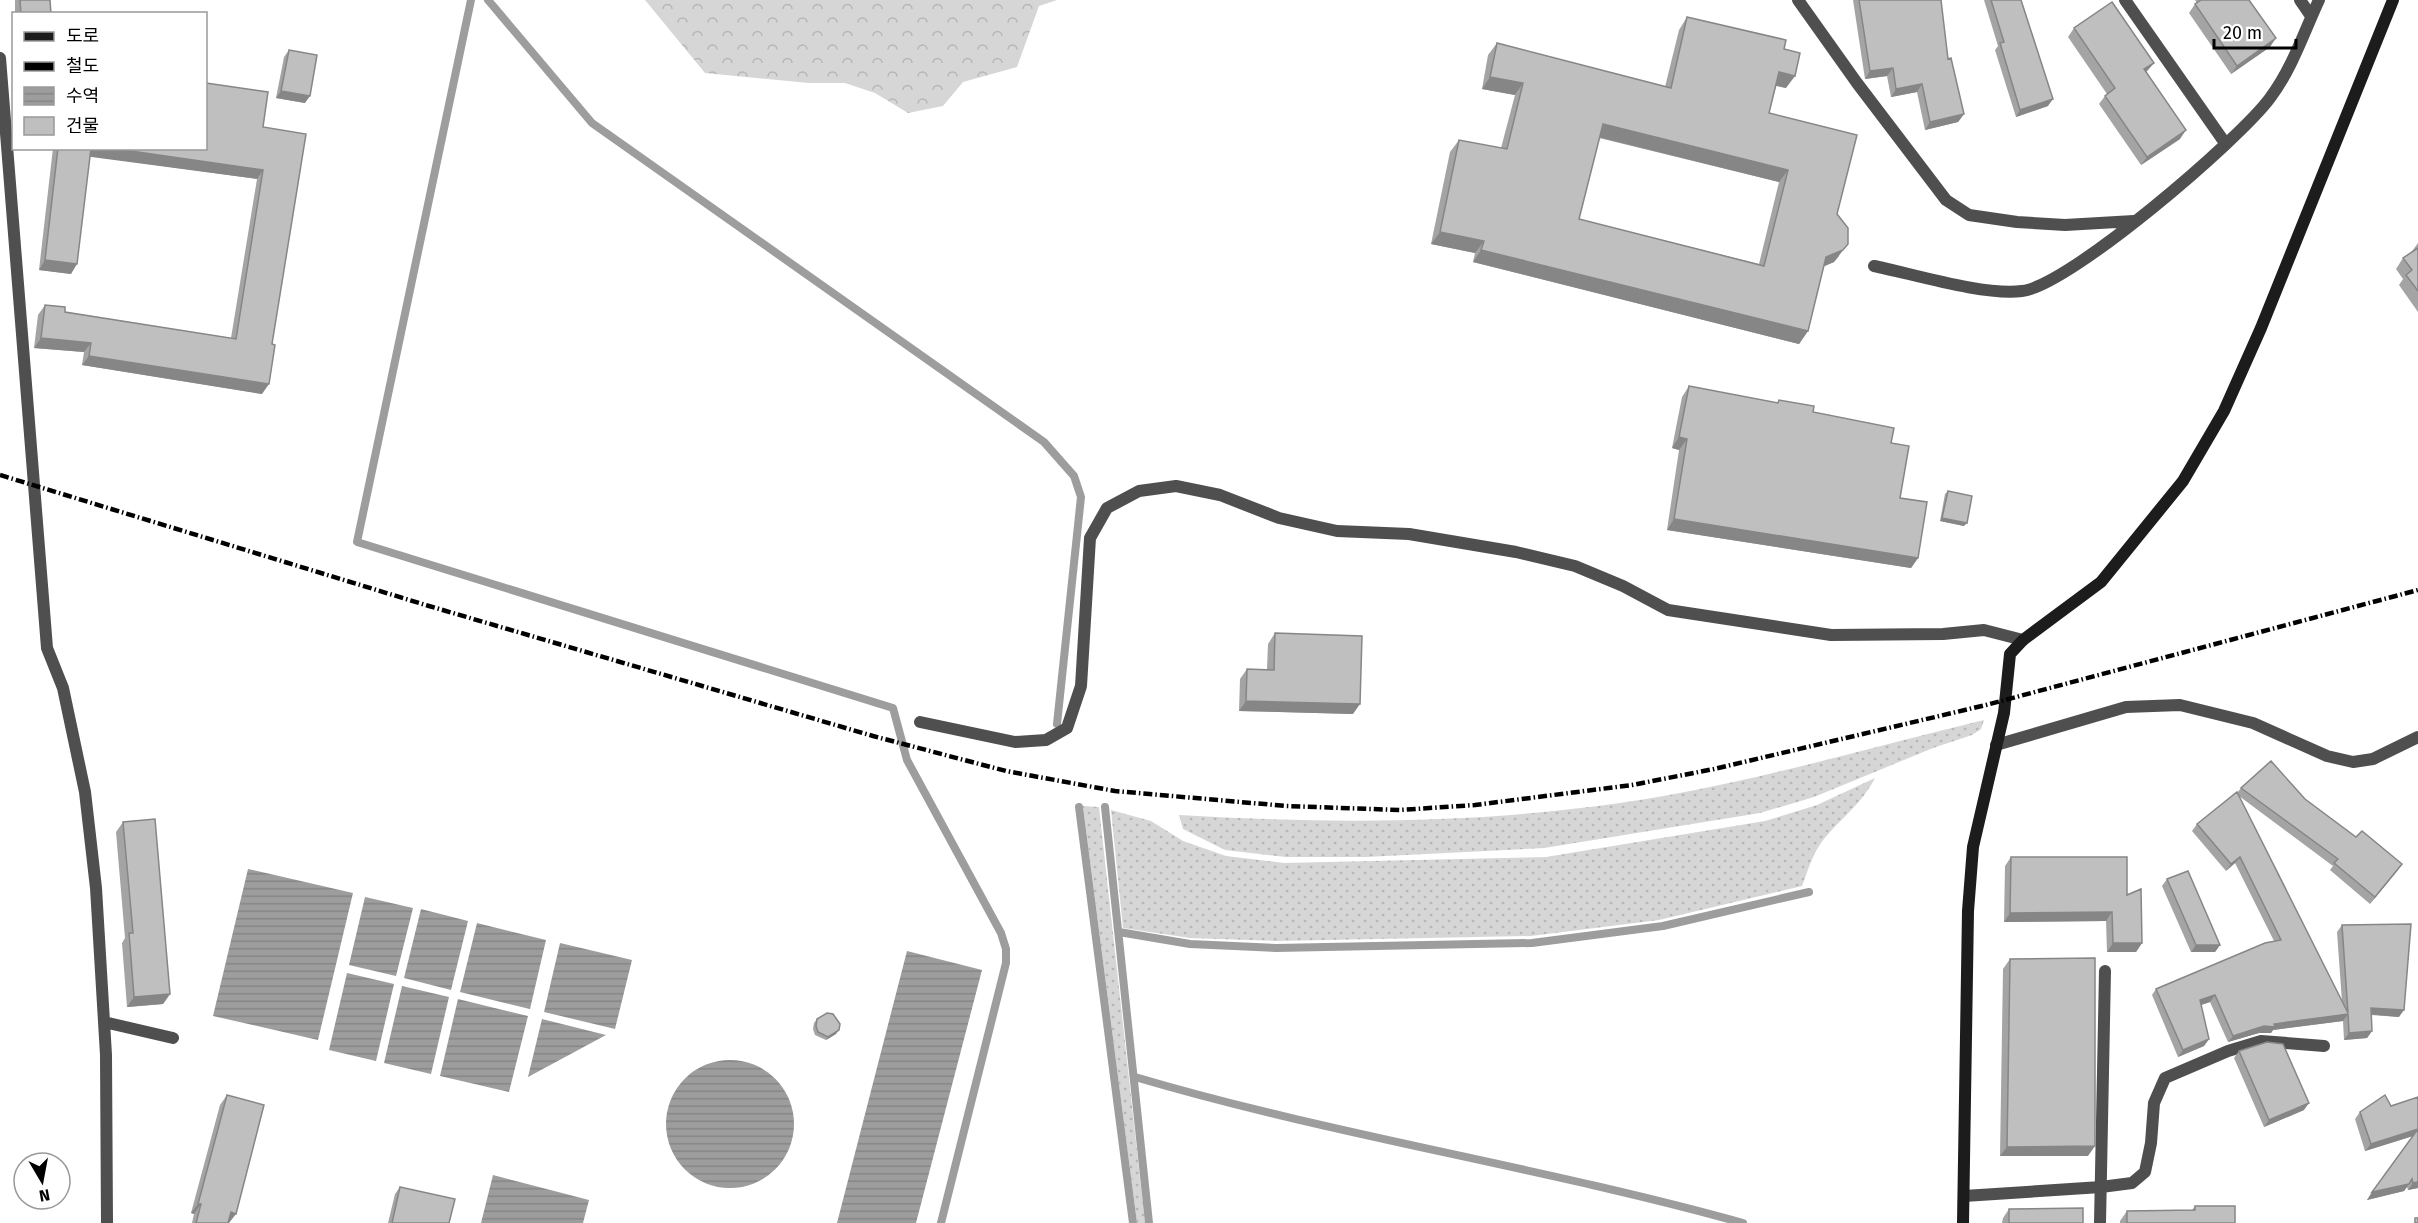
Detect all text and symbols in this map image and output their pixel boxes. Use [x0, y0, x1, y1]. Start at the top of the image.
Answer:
legend [12, 12, 207, 150]
scale bar [2214, 12, 2296, 50]
text: 20 m [2223, 22, 2262, 44]
text: 도로 [66, 25, 99, 47]
text: 철도 [66, 55, 99, 77]
text: 수역 [66, 85, 99, 107]
text: 건물 [66, 115, 99, 137]
north arrow [12, 1151, 72, 1211]
text: N [38, 1185, 51, 1206]

